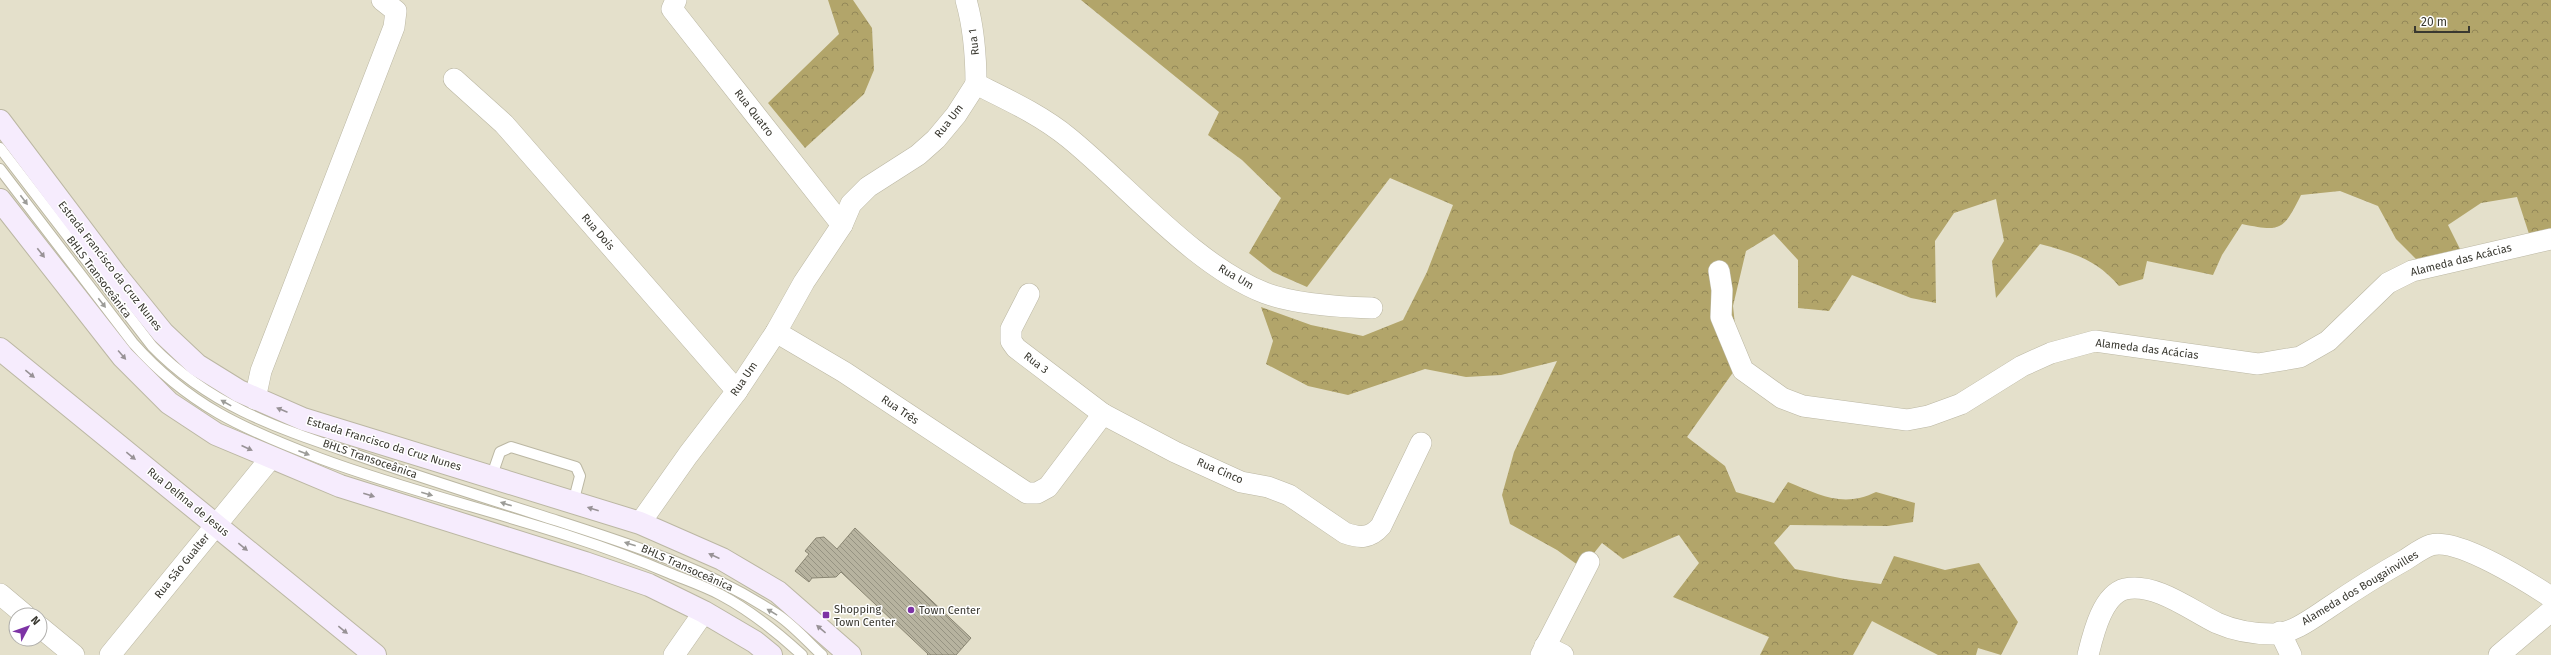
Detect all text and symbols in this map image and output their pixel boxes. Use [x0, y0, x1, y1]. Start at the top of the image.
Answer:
scale bar [2415, 8, 2469, 34]
text: 20 m [2421, 15, 2447, 29]
street label: Rua 1 [966, 28, 982, 56]
street label: Rua Quatro [732, 87, 776, 139]
street label: Rua Um [932, 102, 966, 140]
one-way arrow [19, 194, 28, 205]
street label: Estrada Francisco da Cruz Nunes [55, 199, 165, 333]
street label: Rua Dois [579, 211, 617, 253]
street label: BHLS Transoceânica [64, 233, 134, 321]
street label: Alameda das Acácias [2409, 241, 2513, 279]
one-way arrow [37, 248, 46, 259]
street label: Rua Um [1216, 262, 1256, 292]
one-way arrow [98, 298, 107, 309]
street label: Alameda das Acácias [2095, 336, 2199, 362]
one-way arrow [117, 350, 127, 360]
street label: Rua 3 [1021, 350, 1051, 376]
street label: Rua Um [728, 359, 760, 399]
one-way arrow [25, 369, 36, 378]
street label: Rua Três [879, 393, 921, 427]
one-way arrow [220, 399, 232, 406]
one-way arrow [276, 407, 288, 413]
street label: Estrada Francisco da Cruz Nunes [305, 414, 463, 474]
street label: BHLS Transoceânica [321, 437, 419, 481]
one-way arrow [242, 446, 254, 452]
one-way arrow [298, 450, 310, 456]
one-way arrow [126, 451, 136, 460]
street label: Rua Cinco [1195, 455, 1245, 487]
street label: Rua Delfina de Jesus [144, 465, 232, 539]
one-way arrow [421, 491, 433, 497]
one-way arrow [363, 492, 375, 498]
one-way arrow [499, 501, 511, 507]
one-way arrow [587, 506, 599, 512]
street label: Rua São Gualter [152, 530, 213, 601]
one-way arrow [623, 541, 635, 547]
one-way arrow [237, 542, 248, 551]
street label: BHLS Transoceânica [639, 542, 735, 594]
street label: Alameda dos Bougainvilles [2299, 548, 2421, 628]
one-way arrow [708, 553, 720, 559]
place label: Shopping Town Center [834, 603, 896, 629]
place label: Town Center [919, 604, 981, 617]
marker: Town Center [906, 605, 916, 615]
north arrow [8, 607, 48, 647]
one-way arrow [766, 608, 778, 615]
marker: Shopping Town Center [821, 610, 831, 620]
text: N [28, 614, 42, 628]
one-way arrow [816, 624, 826, 633]
one-way arrow [338, 625, 348, 634]

